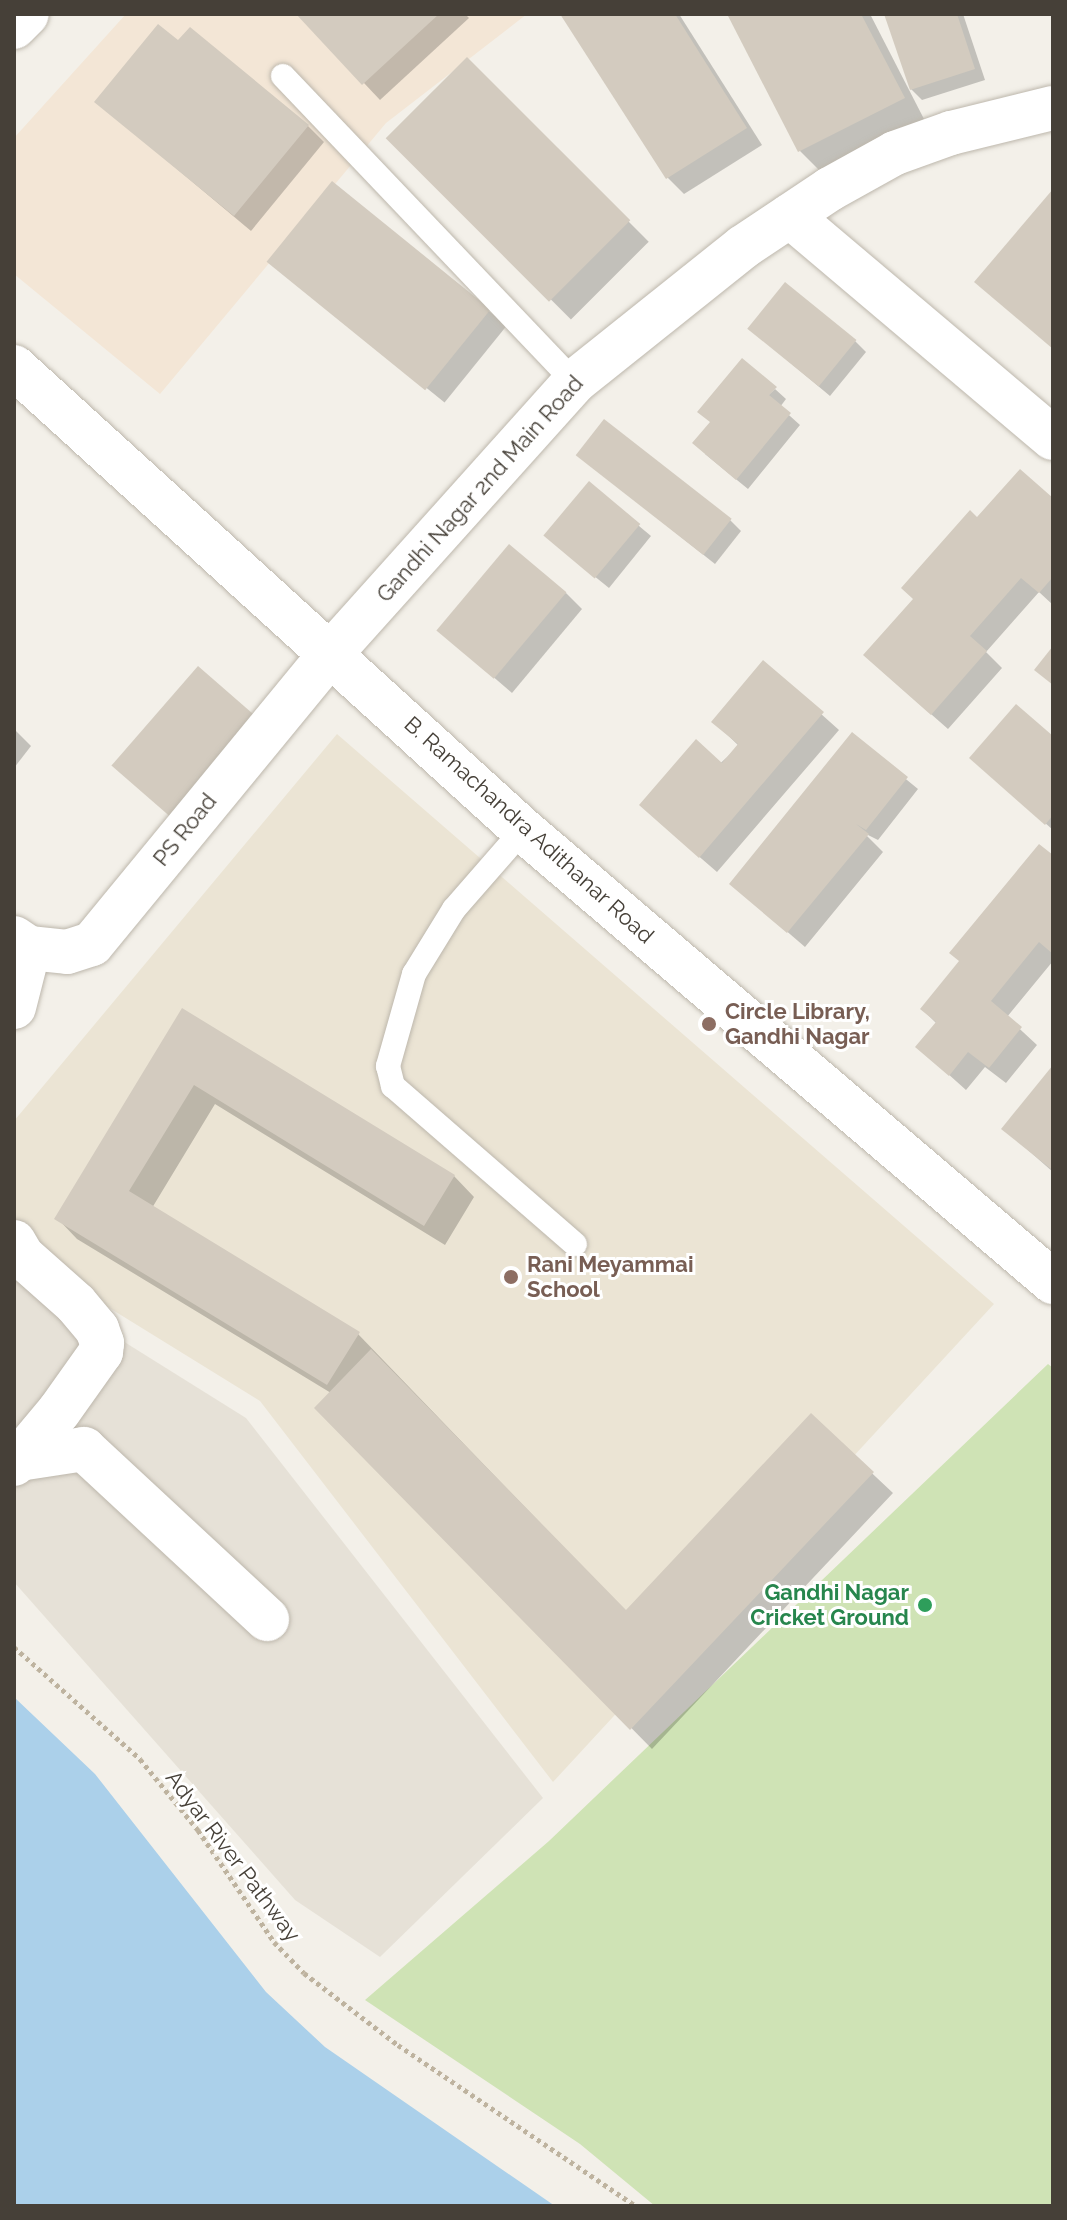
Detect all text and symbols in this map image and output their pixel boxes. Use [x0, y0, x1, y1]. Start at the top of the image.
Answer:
street label: Gandhi Nagar 2nd Main Road [371, 370, 589, 608]
street label: B. Ramachandra Adithanar Road [398, 711, 660, 949]
street label: PS Road [148, 789, 222, 871]
place label: Circle Library, Gandhi Nagar [725, 998, 870, 1050]
marker: Circle Library, Gandhi Nagar [700, 1015, 718, 1033]
place label: Rani Meyammai School [527, 1251, 694, 1302]
marker: Rani Meyammai School [502, 1268, 520, 1286]
place label: Gandhi Nagar Cricket Ground [750, 1579, 909, 1630]
marker: Gandhi Nagar Cricket Ground [916, 1596, 934, 1614]
street label: Adyar River Pathway [160, 1765, 306, 1947]

